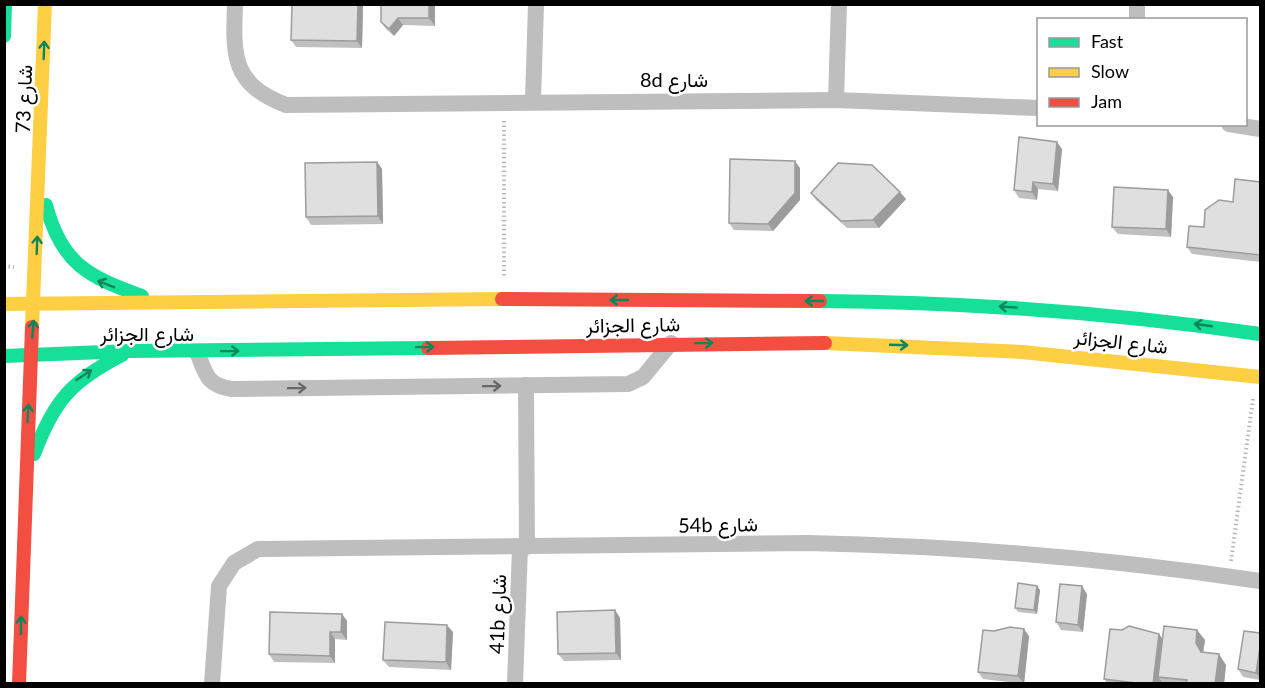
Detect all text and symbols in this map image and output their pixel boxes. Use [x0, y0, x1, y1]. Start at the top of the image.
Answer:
legend [1037, 18, 1247, 126]
text: Fast [1091, 30, 1124, 52]
one-way arrow [38, 40, 50, 60]
text: Slow [1091, 60, 1129, 82]
street label: شارع 73 [10, 64, 39, 134]
street label: 8d شارع [640, 67, 708, 94]
text: Jam [1091, 90, 1122, 112]
one-way arrow [32, 235, 43, 255]
one-way arrow [97, 277, 115, 288]
one-way arrow [609, 294, 629, 306]
one-way arrow [804, 295, 824, 307]
one-way arrow [999, 301, 1019, 312]
street label: شارع الجزائر [585, 311, 680, 340]
one-way arrow [28, 320, 39, 340]
one-way arrow [1193, 320, 1213, 331]
street label: شارع الجزائر [99, 321, 194, 348]
street label: شارع الجزائر [1072, 324, 1169, 361]
one-way arrow [693, 337, 713, 349]
one-way arrow [888, 339, 908, 350]
one-way arrow [414, 342, 434, 353]
one-way arrow [219, 346, 239, 357]
one-way arrow [75, 369, 92, 381]
one-way arrow [482, 380, 502, 392]
one-way arrow [287, 383, 307, 394]
one-way arrow [23, 404, 34, 424]
street label: 54b شارع [678, 511, 758, 540]
street label: 41b شارع [484, 574, 513, 654]
one-way arrow [15, 616, 26, 636]

